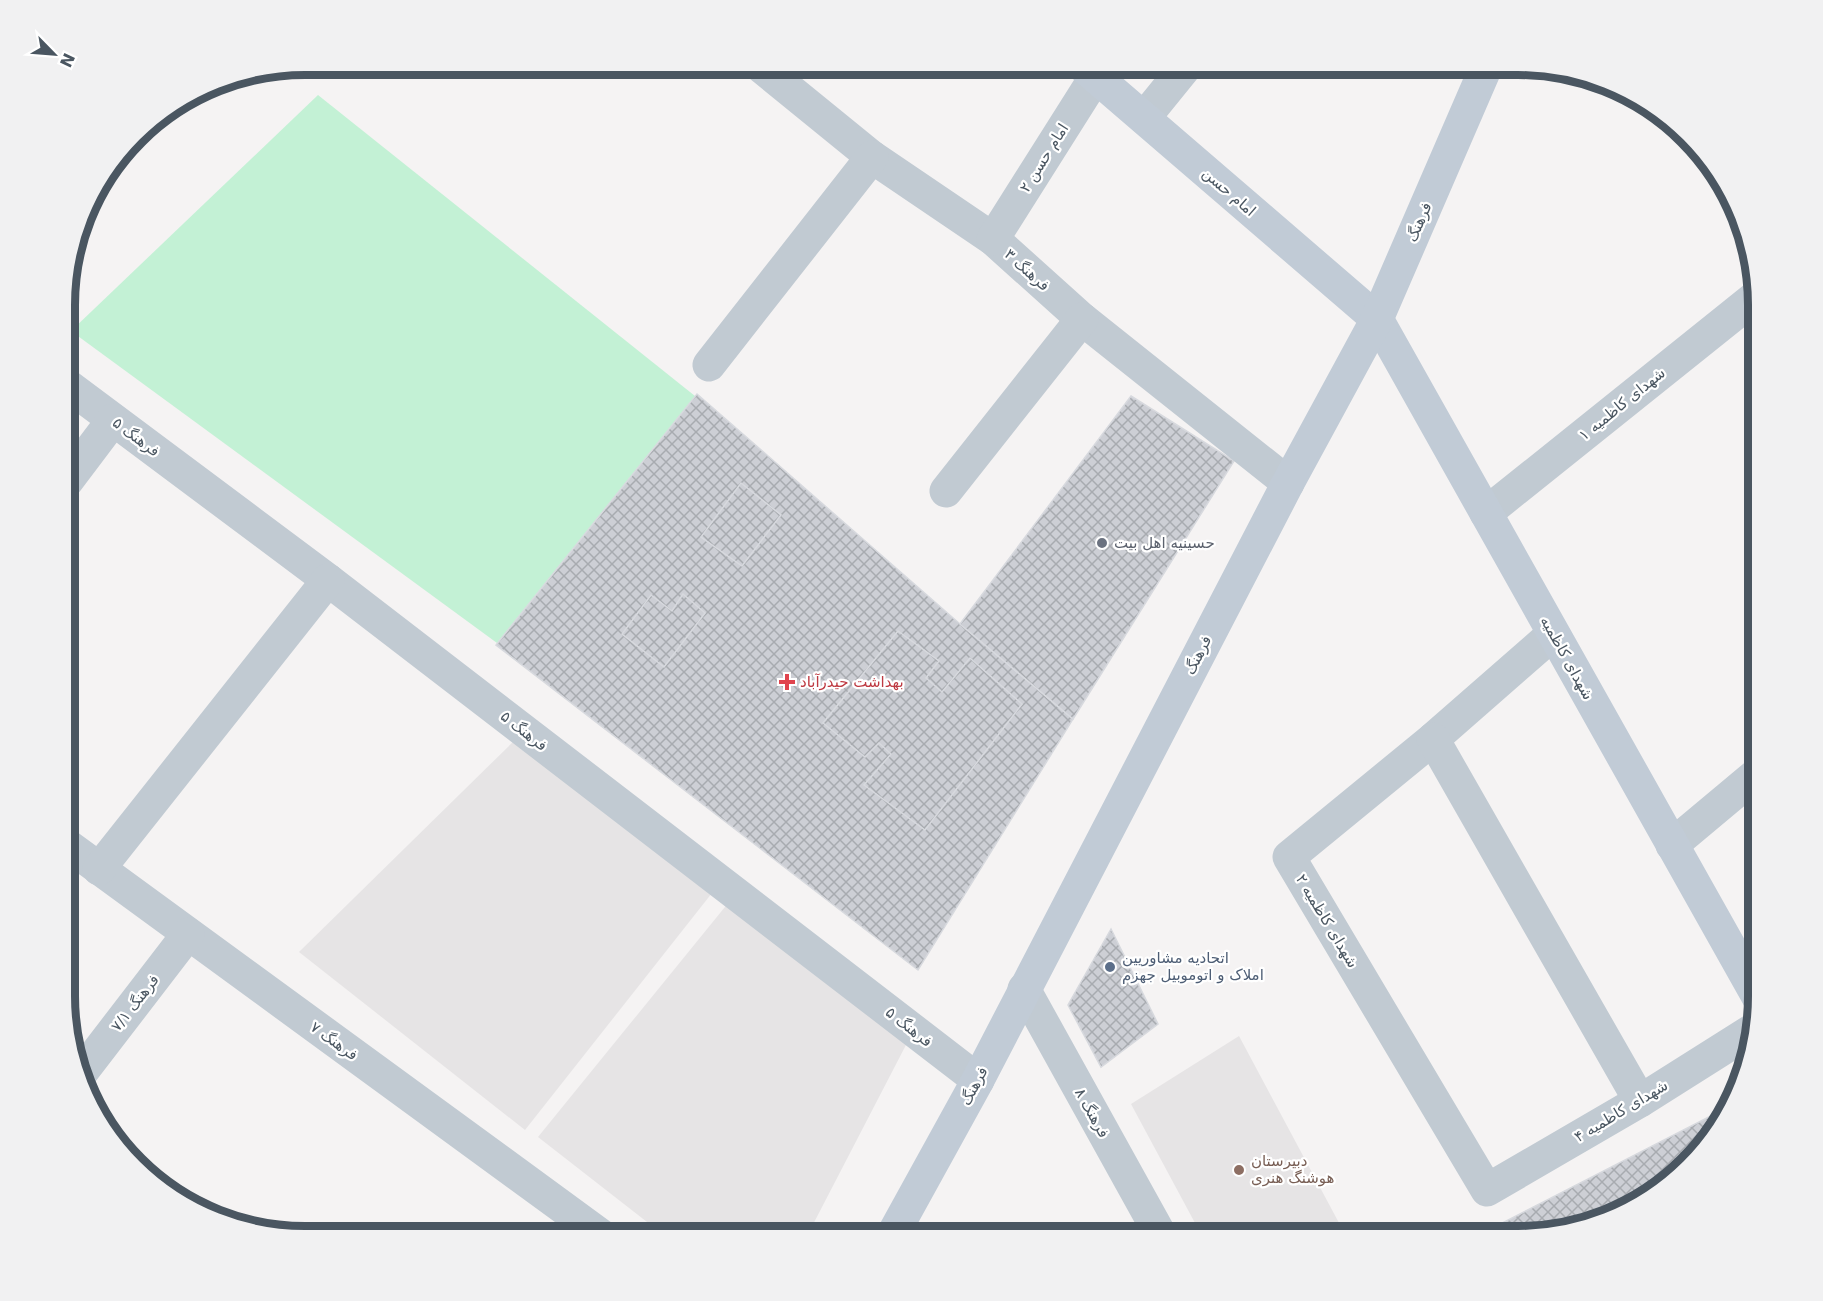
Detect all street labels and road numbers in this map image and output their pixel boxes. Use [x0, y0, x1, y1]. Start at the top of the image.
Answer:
street label: امام حسن ۲ [1016, 120, 1072, 196]
street label: امام حسن [1199, 164, 1259, 220]
street label: فرهنگ [1402, 199, 1436, 245]
street label: فرهنگ ۳ [1001, 245, 1053, 295]
street label: شهدای کاظمیه ۱ [1575, 364, 1669, 444]
street label: فرهنگ ۵ [109, 414, 163, 460]
street label: شهدای کاظمیه [1537, 613, 1597, 703]
street label: فرهنگ [1181, 633, 1215, 677]
street label: فرهنگ ۵ [497, 707, 551, 755]
street label: شهدای کاظمیه ۲ [1292, 871, 1362, 971]
street label: فرهنگ ۷/۱ [107, 971, 163, 1035]
street label: فرهنگ ۵ [882, 1003, 936, 1051]
street label: فرهنگ ۷ [307, 1018, 361, 1064]
street label: فرهنگ [956, 1064, 992, 1108]
street label: شهدای کاظمیه ۴ [1571, 1076, 1671, 1146]
street label: فرهنگ ۸ [1071, 1085, 1113, 1141]

